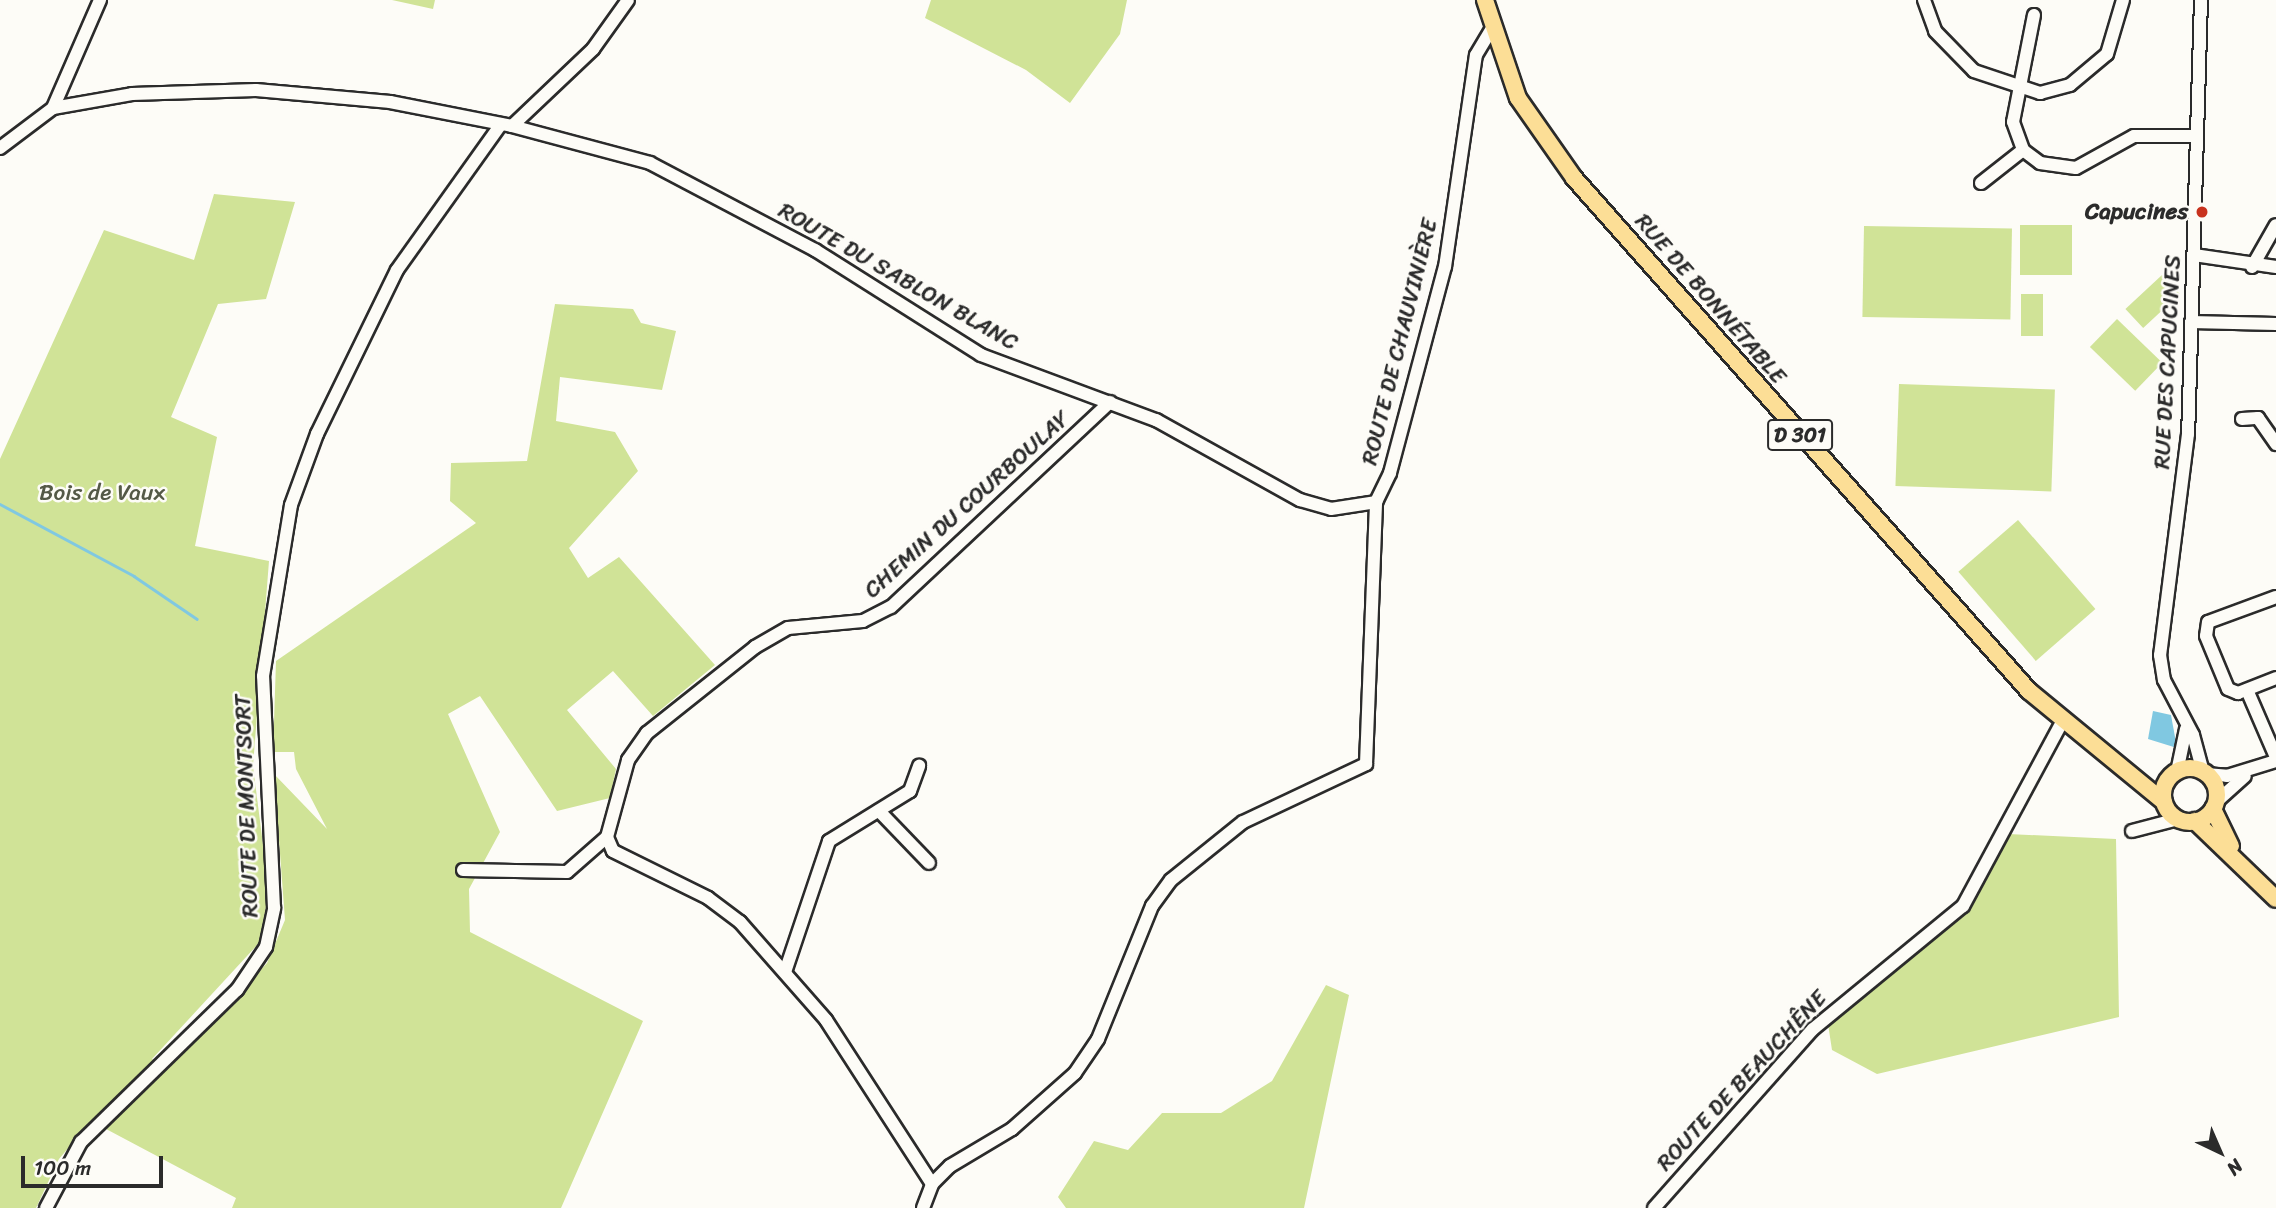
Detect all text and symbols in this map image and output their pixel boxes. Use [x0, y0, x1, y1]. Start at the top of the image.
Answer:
street label: ROUTE DU SABLON BLANC [773, 197, 1023, 357]
place label: Capucines [2085, 198, 2188, 226]
marker: Capucines [2194, 204, 2210, 220]
street label: RUE DE BONNÉTABLE [1628, 208, 1792, 390]
street label: ROUTE DE CHAUVINIÈRE [1356, 216, 1444, 468]
street label: RUE DES CAPUCINES [2149, 253, 2187, 471]
street label: CHEMIN DU COURBOULAY [858, 405, 1076, 605]
road number: D 301 [1767, 418, 1833, 452]
park label: Bois de Vaux [39, 479, 165, 507]
street label: ROUTE DE MONTSORT [229, 694, 265, 918]
street label: ROUTE DE BEAUCHÊNE [1652, 986, 1832, 1176]
north arrow [2185, 1117, 2255, 1187]
scale bar [24, 1142, 166, 1186]
text: 100 m [34, 1149, 91, 1187]
text: N [2219, 1151, 2251, 1184]

